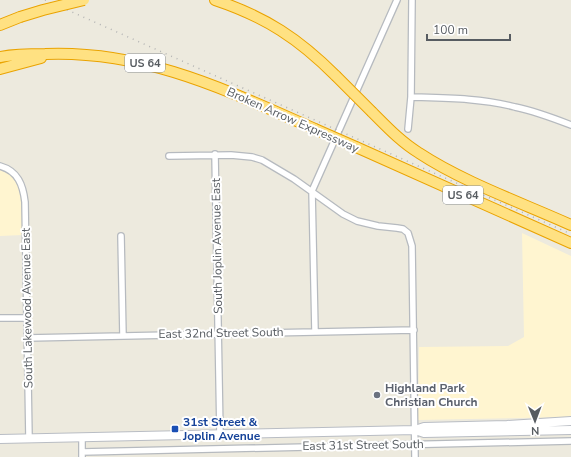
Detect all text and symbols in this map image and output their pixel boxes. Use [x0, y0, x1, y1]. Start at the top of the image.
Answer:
scale bar [427, 16, 510, 42]
text: 100 m [433, 22, 468, 38]
road number: US 64 [125, 54, 165, 72]
street label: Broken Arrow Expressway [224, 84, 362, 157]
street label: South Joplin Avenue East [208, 177, 226, 314]
road number: US 64 [443, 186, 483, 204]
street label: South Lakewood Avenue East [18, 227, 36, 388]
street label: East 32nd Street South [158, 324, 284, 342]
place label: Highland Park Christian Church [385, 380, 478, 410]
marker: Highland Park Christian Church [372, 390, 382, 400]
north arrow [515, 401, 555, 441]
place label: 31st Street & Joplin Avenue [182, 414, 261, 444]
text: N [531, 423, 539, 438]
marker: 31st Street & Joplin Avenue [170, 424, 180, 434]
street label: East 31st Street South [302, 436, 424, 454]

